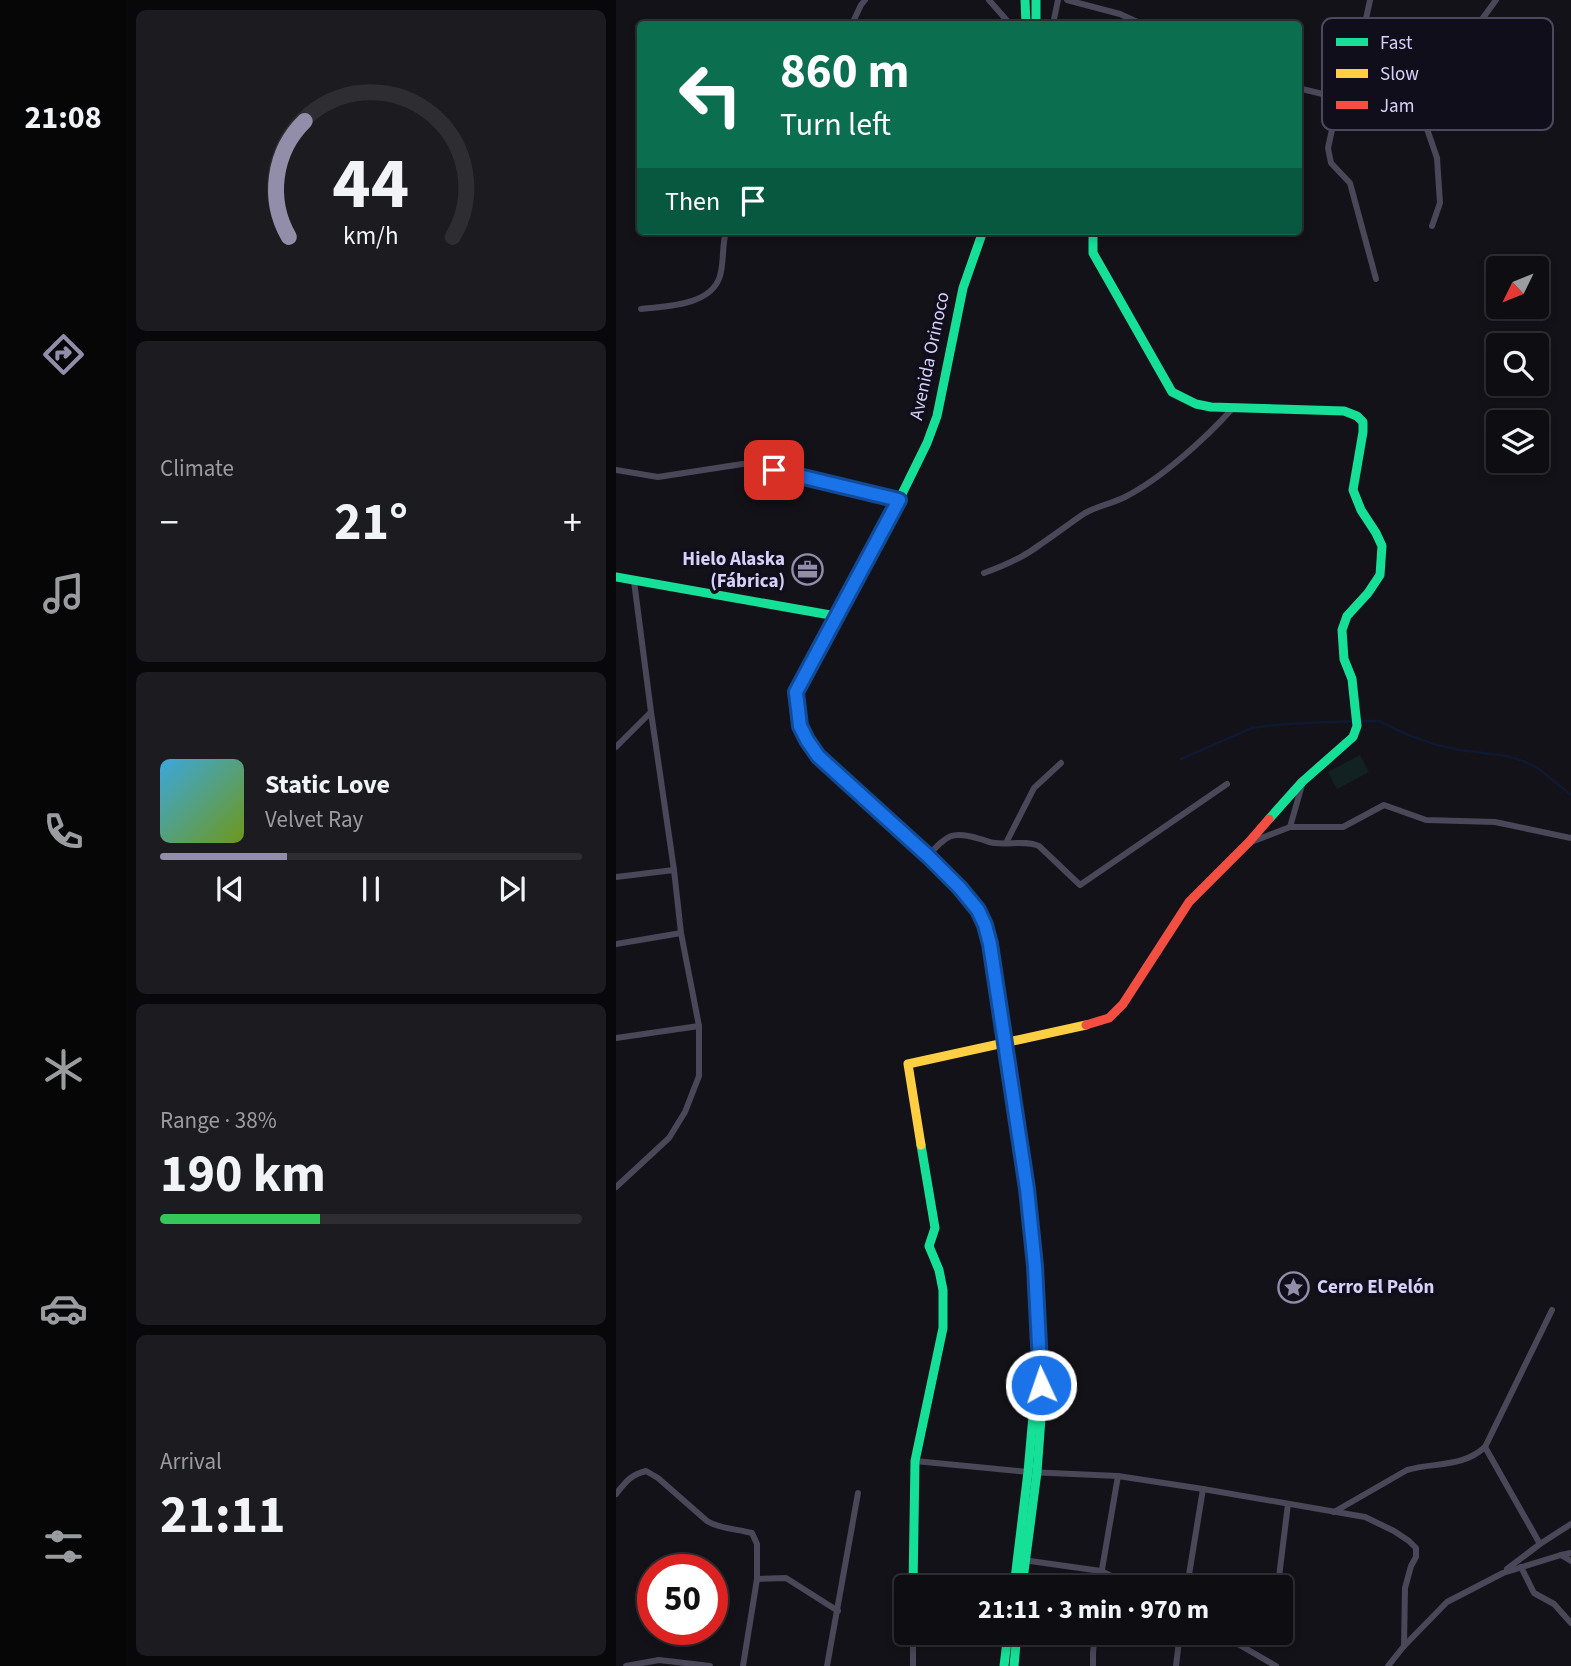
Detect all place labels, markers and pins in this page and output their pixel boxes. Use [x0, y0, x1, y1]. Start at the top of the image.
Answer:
pin [744, 440, 804, 500]
place label: Hielo Alaska (Fábrica) [682, 546, 785, 595]
office icon: Hielo Alaska (Fábrica) [791, 553, 825, 587]
place icon: Cerro El Pelón [1277, 1270, 1311, 1304]
place label: Cerro El Pelón [1317, 1274, 1434, 1301]

